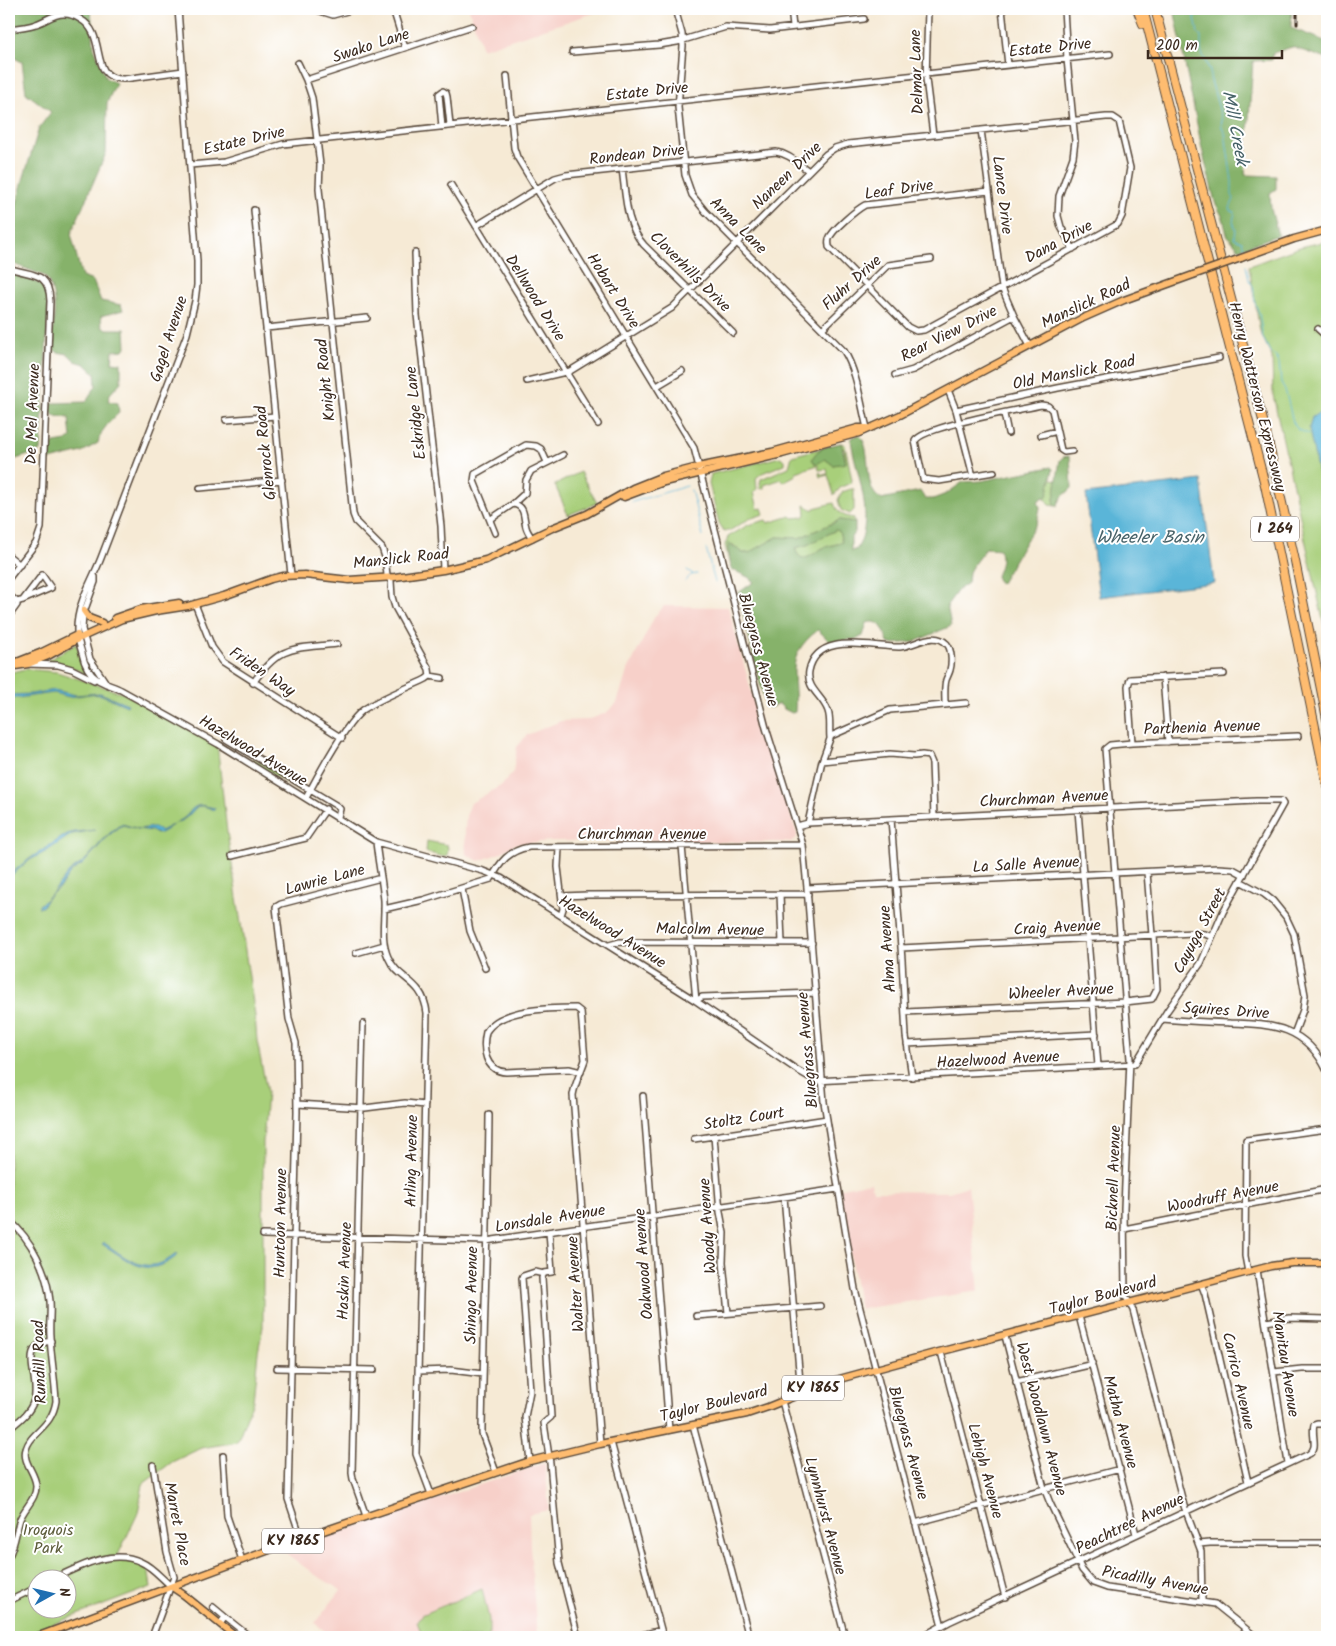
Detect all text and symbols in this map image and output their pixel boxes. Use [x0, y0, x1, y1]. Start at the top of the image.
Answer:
street label: Swako Lane [329, 22, 413, 70]
scale bar [1148, 28, 1282, 60]
street label: Delmar Lane [903, 29, 931, 115]
street label: Estate Drive [1007, 31, 1093, 65]
text: 200 m [1156, 34, 1198, 58]
street label: Estate Drive [604, 75, 690, 109]
water label: Mill Creek [1213, 88, 1256, 171]
street label: Estate Drive [201, 119, 287, 163]
street label: Naneen Drive [746, 136, 828, 216]
street label: Rondean Drive [588, 138, 686, 172]
street label: Lance Drive [985, 154, 1019, 236]
street label: Leaf Drive [863, 173, 935, 207]
street label: Anna Lane [703, 191, 773, 261]
street label: Dana Drive [1021, 214, 1097, 270]
street label: Cloverhills Drive [643, 225, 737, 319]
street label: Hobart Drive [580, 248, 646, 334]
street label: Fluhr Drive [816, 249, 888, 317]
street label: Dellwood Drive [498, 250, 572, 346]
street label: Manslick Road [1037, 272, 1136, 336]
street label: Gagel Avenue [143, 293, 195, 385]
street label: Rear View Drive [896, 299, 1002, 369]
street label: Henry Watterson Expressway [1221, 299, 1293, 495]
street label: Knight Road [309, 337, 343, 422]
street label: Old Manslick Road [1011, 349, 1138, 397]
street label: De Mel Avenue [19, 363, 47, 465]
street label: Eskridge Lane [399, 365, 433, 461]
street label: Glenrock Road [248, 403, 283, 502]
road number: I 264 [1251, 516, 1299, 542]
water label: Wheeler Basin [1096, 524, 1205, 553]
street label: Manslick Road [352, 541, 451, 576]
street label: Bluegrass Avenue [731, 590, 785, 710]
street label: Friden Way [224, 641, 301, 704]
street label: Hazelwood Avenue [194, 709, 312, 793]
street label: Parthenia Avenue [1143, 713, 1261, 743]
street label: Churchman Avenue [979, 783, 1109, 815]
street label: Churchman Avenue [577, 822, 707, 847]
street label: La Salle Avenue [972, 850, 1080, 880]
street label: Lawrie Lane [282, 857, 368, 903]
street label: Cayuga Street [1167, 883, 1234, 979]
street label: Hazelwood Avenue [553, 889, 671, 975]
street label: Alma Avenue [872, 905, 904, 993]
street label: Craig Avenue [1013, 913, 1101, 943]
street label: Malcolm Avenue [655, 917, 765, 943]
street label: Wheeler Avenue [1008, 977, 1114, 1007]
street label: Bluegrass Avenue [790, 991, 826, 1109]
street label: Squires Drive [1182, 996, 1270, 1026]
street label: Hazelwood Avenue [936, 1044, 1060, 1076]
street label: Stoltz Court [702, 1100, 787, 1138]
street label: Arling Avenue [399, 1115, 425, 1207]
street label: Bicknell Avenue [1100, 1125, 1128, 1231]
street label: Huntoon Avenue [268, 1168, 294, 1278]
street label: Woodruff Avenue [1165, 1174, 1281, 1220]
street label: Woody Avenue [692, 1177, 724, 1275]
street label: Lonsdale Avenue [493, 1198, 607, 1240]
street label: Oakwood Avenue [628, 1207, 660, 1321]
street label: Haskin Avenue [331, 1221, 359, 1321]
street label: Walter Avenue [560, 1235, 592, 1333]
street label: Shingo Avenue [459, 1246, 485, 1344]
street label: Taylor Boulevard [1047, 1269, 1160, 1322]
street label: Manitau Avenue [1264, 1309, 1306, 1419]
street label: Rundill Road [26, 1319, 54, 1404]
street label: Carrico Avenue [1215, 1330, 1261, 1432]
street label: West Woodlawn Avenue [1008, 1339, 1074, 1499]
street label: Matha Avenue [1096, 1372, 1144, 1472]
road number: KY 1865 [782, 1376, 844, 1400]
street label: Taylor Boulevard [657, 1378, 771, 1429]
street label: Bluegrass Avenue [881, 1383, 935, 1503]
street label: Lehigh Avenue [960, 1420, 1010, 1522]
street label: Lynnhurst Avenue [797, 1454, 853, 1578]
street label: Marret Place [157, 1480, 197, 1568]
street label: Peachtree Avenue [1071, 1487, 1189, 1561]
park label: Iroquois Park [23, 1518, 74, 1561]
road number: KY 1865 [262, 1528, 324, 1554]
street label: Picadilly Avenue [1100, 1559, 1210, 1603]
north arrow [28, 1568, 78, 1618]
text: N [52, 1586, 75, 1598]

